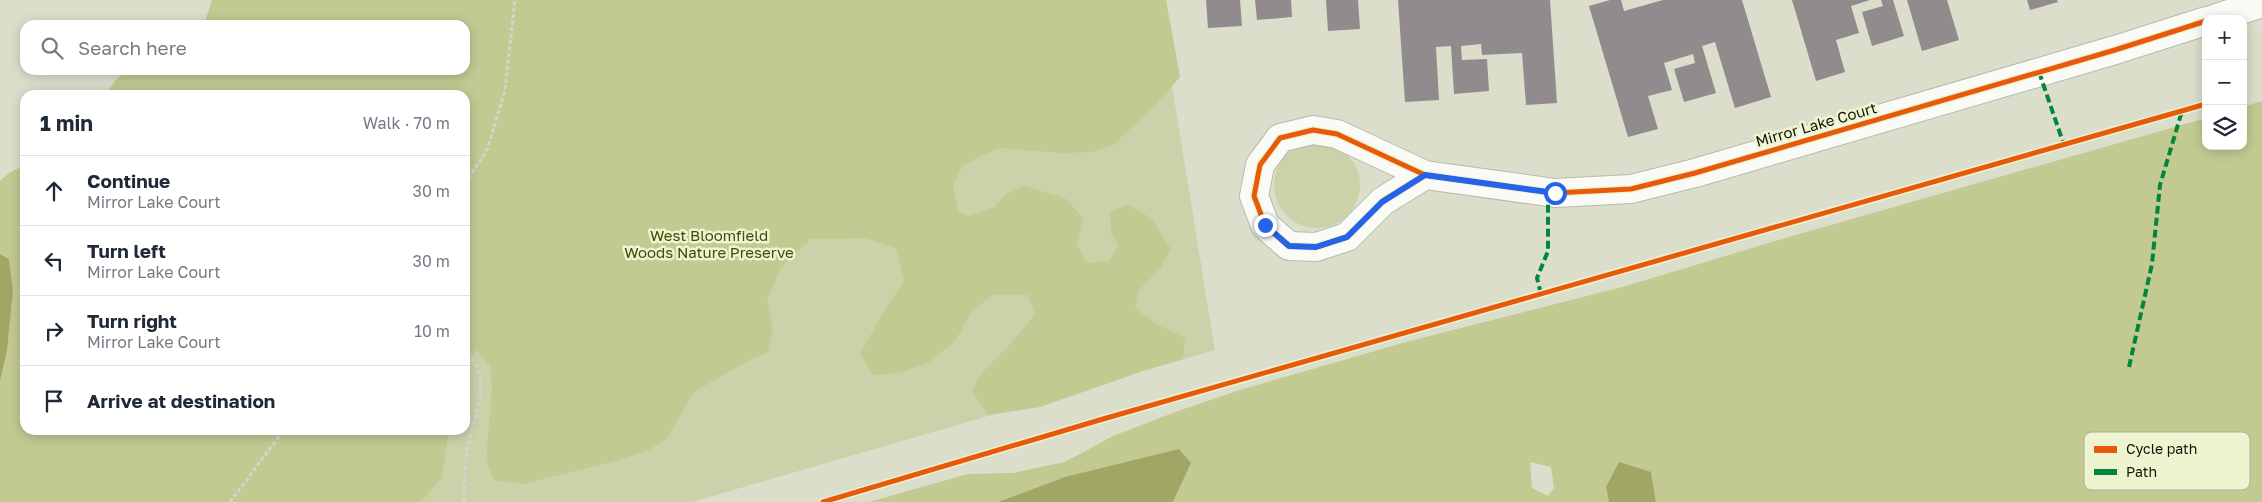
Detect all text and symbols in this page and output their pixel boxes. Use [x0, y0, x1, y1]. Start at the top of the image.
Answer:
map controls [2202, 15, 2247, 150]
button: + [2202, 15, 2247, 60]
search box [20, 20, 470, 75]
icon: search [38, 34, 66, 62]
text: Search here [78, 36, 187, 59]
button: − [2202, 60, 2247, 105]
street label: Mirror Lake Court [1753, 98, 1879, 150]
button: layers [2202, 105, 2247, 150]
text: 1 min [40, 110, 93, 136]
text: Walk · 70 m [363, 113, 450, 133]
text: Continue [87, 169, 170, 192]
icon: ahead [40, 177, 68, 205]
text: 30 m [413, 181, 450, 201]
route start [1544, 182, 1567, 205]
text: Mirror Lake Court [87, 192, 221, 212]
route end [1254, 214, 1277, 237]
park label: West Bloomfield Woods Nature Preserve [624, 226, 794, 261]
text: Turn left [87, 239, 166, 262]
icon: left [40, 247, 68, 275]
text: 30 m [413, 251, 450, 271]
text: Mirror Lake Court [87, 262, 221, 282]
text: Turn right [87, 309, 177, 332]
icon: right [40, 317, 68, 345]
text: 10 m [414, 321, 450, 341]
text: Mirror Lake Court [87, 332, 221, 352]
icon: arrive [40, 387, 68, 415]
text: Arrive at destination [87, 389, 275, 412]
legend [2084, 432, 2250, 490]
text: Cycle path [2126, 440, 2197, 457]
text: Path [2126, 463, 2157, 480]

